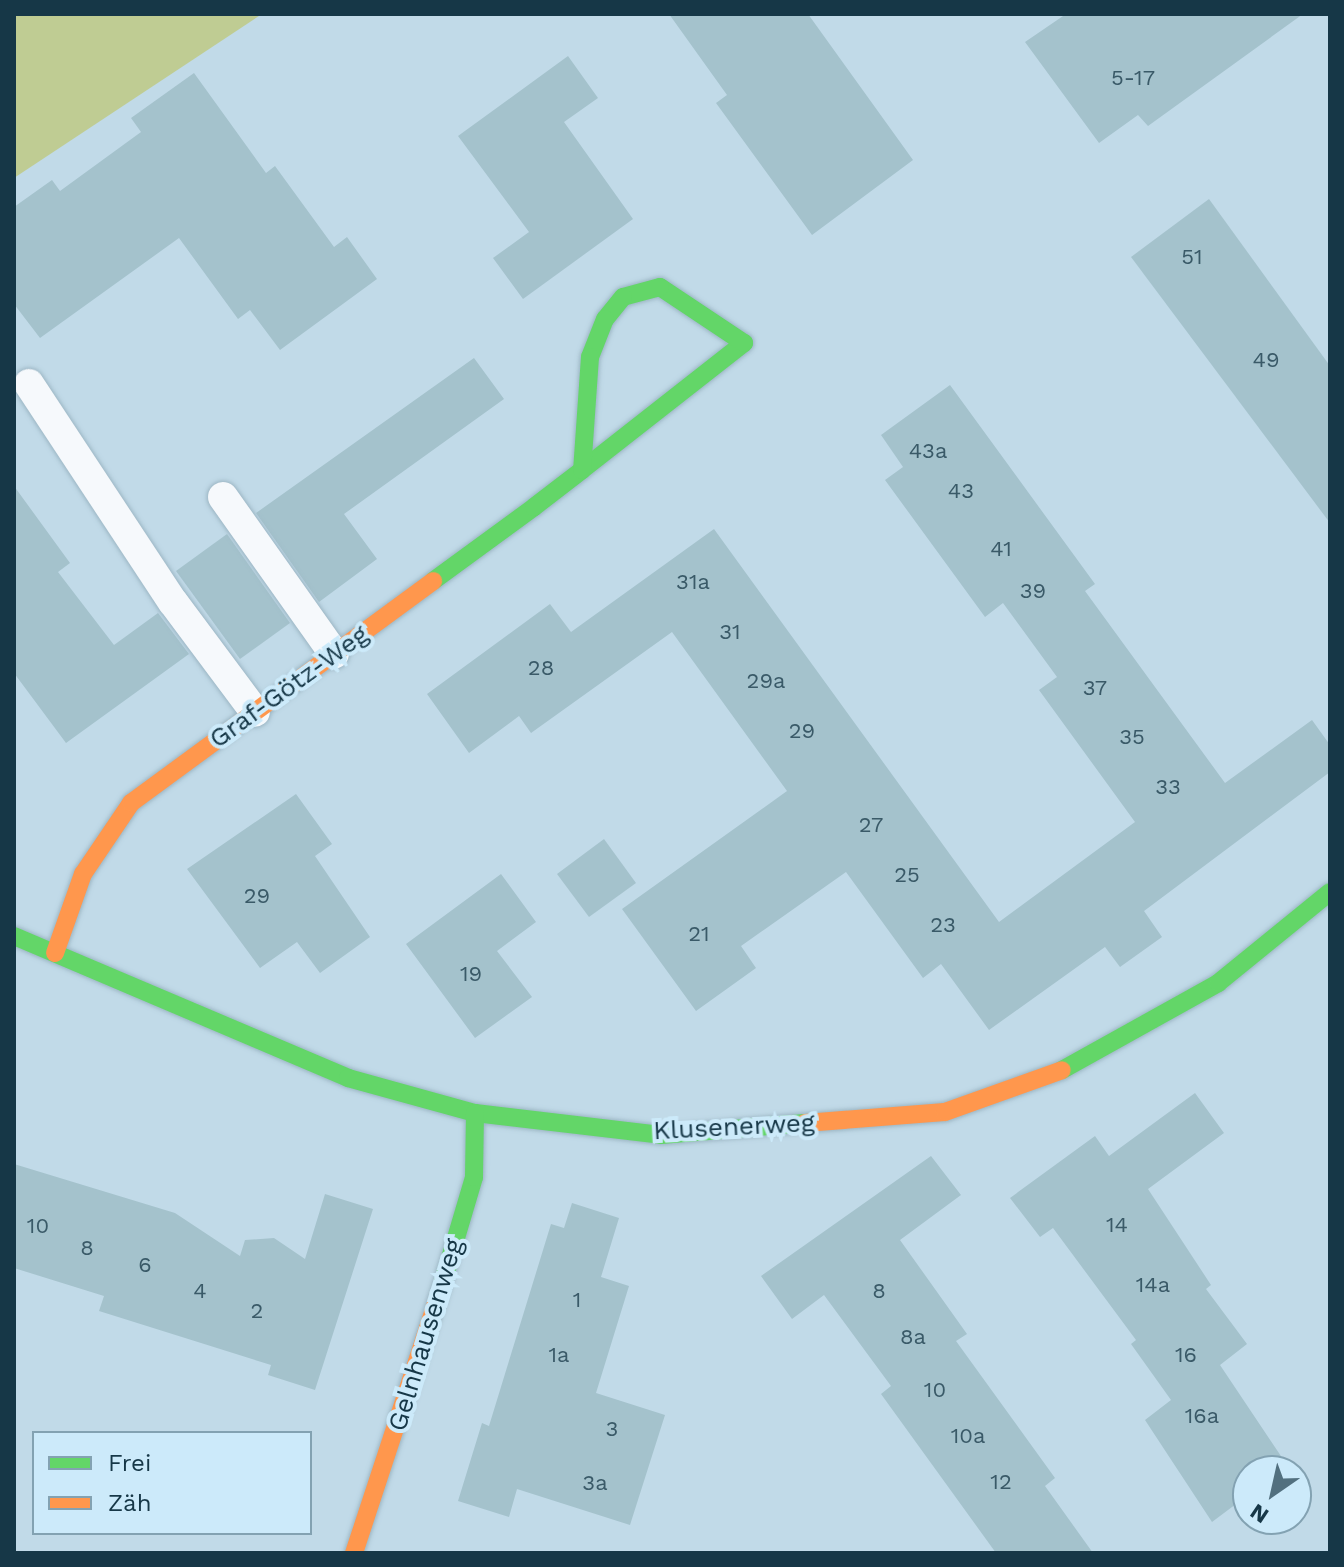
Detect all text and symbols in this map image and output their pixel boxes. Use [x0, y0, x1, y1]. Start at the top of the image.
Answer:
house number: 5-17 [1111, 65, 1155, 91]
house number: 51 [1181, 244, 1203, 270]
house number: 49 [1252, 347, 1280, 373]
house number: 43a [909, 438, 947, 464]
house number: 43 [948, 478, 974, 504]
house number: 41 [990, 536, 1012, 562]
house number: 31a [676, 569, 710, 595]
house number: 39 [1020, 578, 1046, 604]
street label: Graf-Götz-Weg [204, 619, 374, 755]
house number: 31 [719, 619, 741, 645]
house number: 28 [528, 655, 554, 681]
house number: 29a [747, 668, 785, 694]
house number: 37 [1083, 675, 1107, 701]
house number: 29 [789, 718, 815, 744]
house number: 35 [1119, 724, 1145, 750]
house number: 33 [1155, 774, 1181, 800]
house number: 27 [859, 812, 883, 838]
house number: 25 [894, 862, 920, 888]
house number: 29 [244, 883, 270, 909]
house number: 23 [930, 912, 956, 938]
house number: 21 [688, 921, 710, 947]
house number: 19 [460, 961, 482, 987]
street label: Klusenerweg [652, 1107, 816, 1147]
house number: 14 [1106, 1212, 1128, 1238]
house number: 10 [27, 1213, 49, 1239]
house number: 8 [80, 1235, 94, 1261]
street label: Gelnhausenweg [382, 1235, 470, 1435]
house number: 6 [138, 1252, 152, 1278]
house number: 14a [1136, 1272, 1170, 1298]
house number: 4 [193, 1278, 207, 1304]
house number: 8 [872, 1278, 886, 1304]
house number: 1 [573, 1287, 581, 1313]
house number: 2 [251, 1298, 263, 1324]
house number: 8a [900, 1324, 926, 1350]
house number: 1a [548, 1342, 570, 1368]
house number: 16 [1175, 1342, 1197, 1368]
house number: 10 [924, 1377, 946, 1403]
house number: 16a [1185, 1403, 1219, 1429]
house number: 3 [606, 1416, 618, 1442]
house number: 10a [951, 1423, 985, 1449]
legend [32, 1431, 312, 1535]
text: Frei [108, 1449, 151, 1477]
north arrow [1232, 1455, 1312, 1535]
house number: 12 [990, 1469, 1012, 1495]
house number: 3a [582, 1470, 608, 1496]
text: Zäh [108, 1489, 152, 1517]
text: N [1246, 1499, 1273, 1529]

